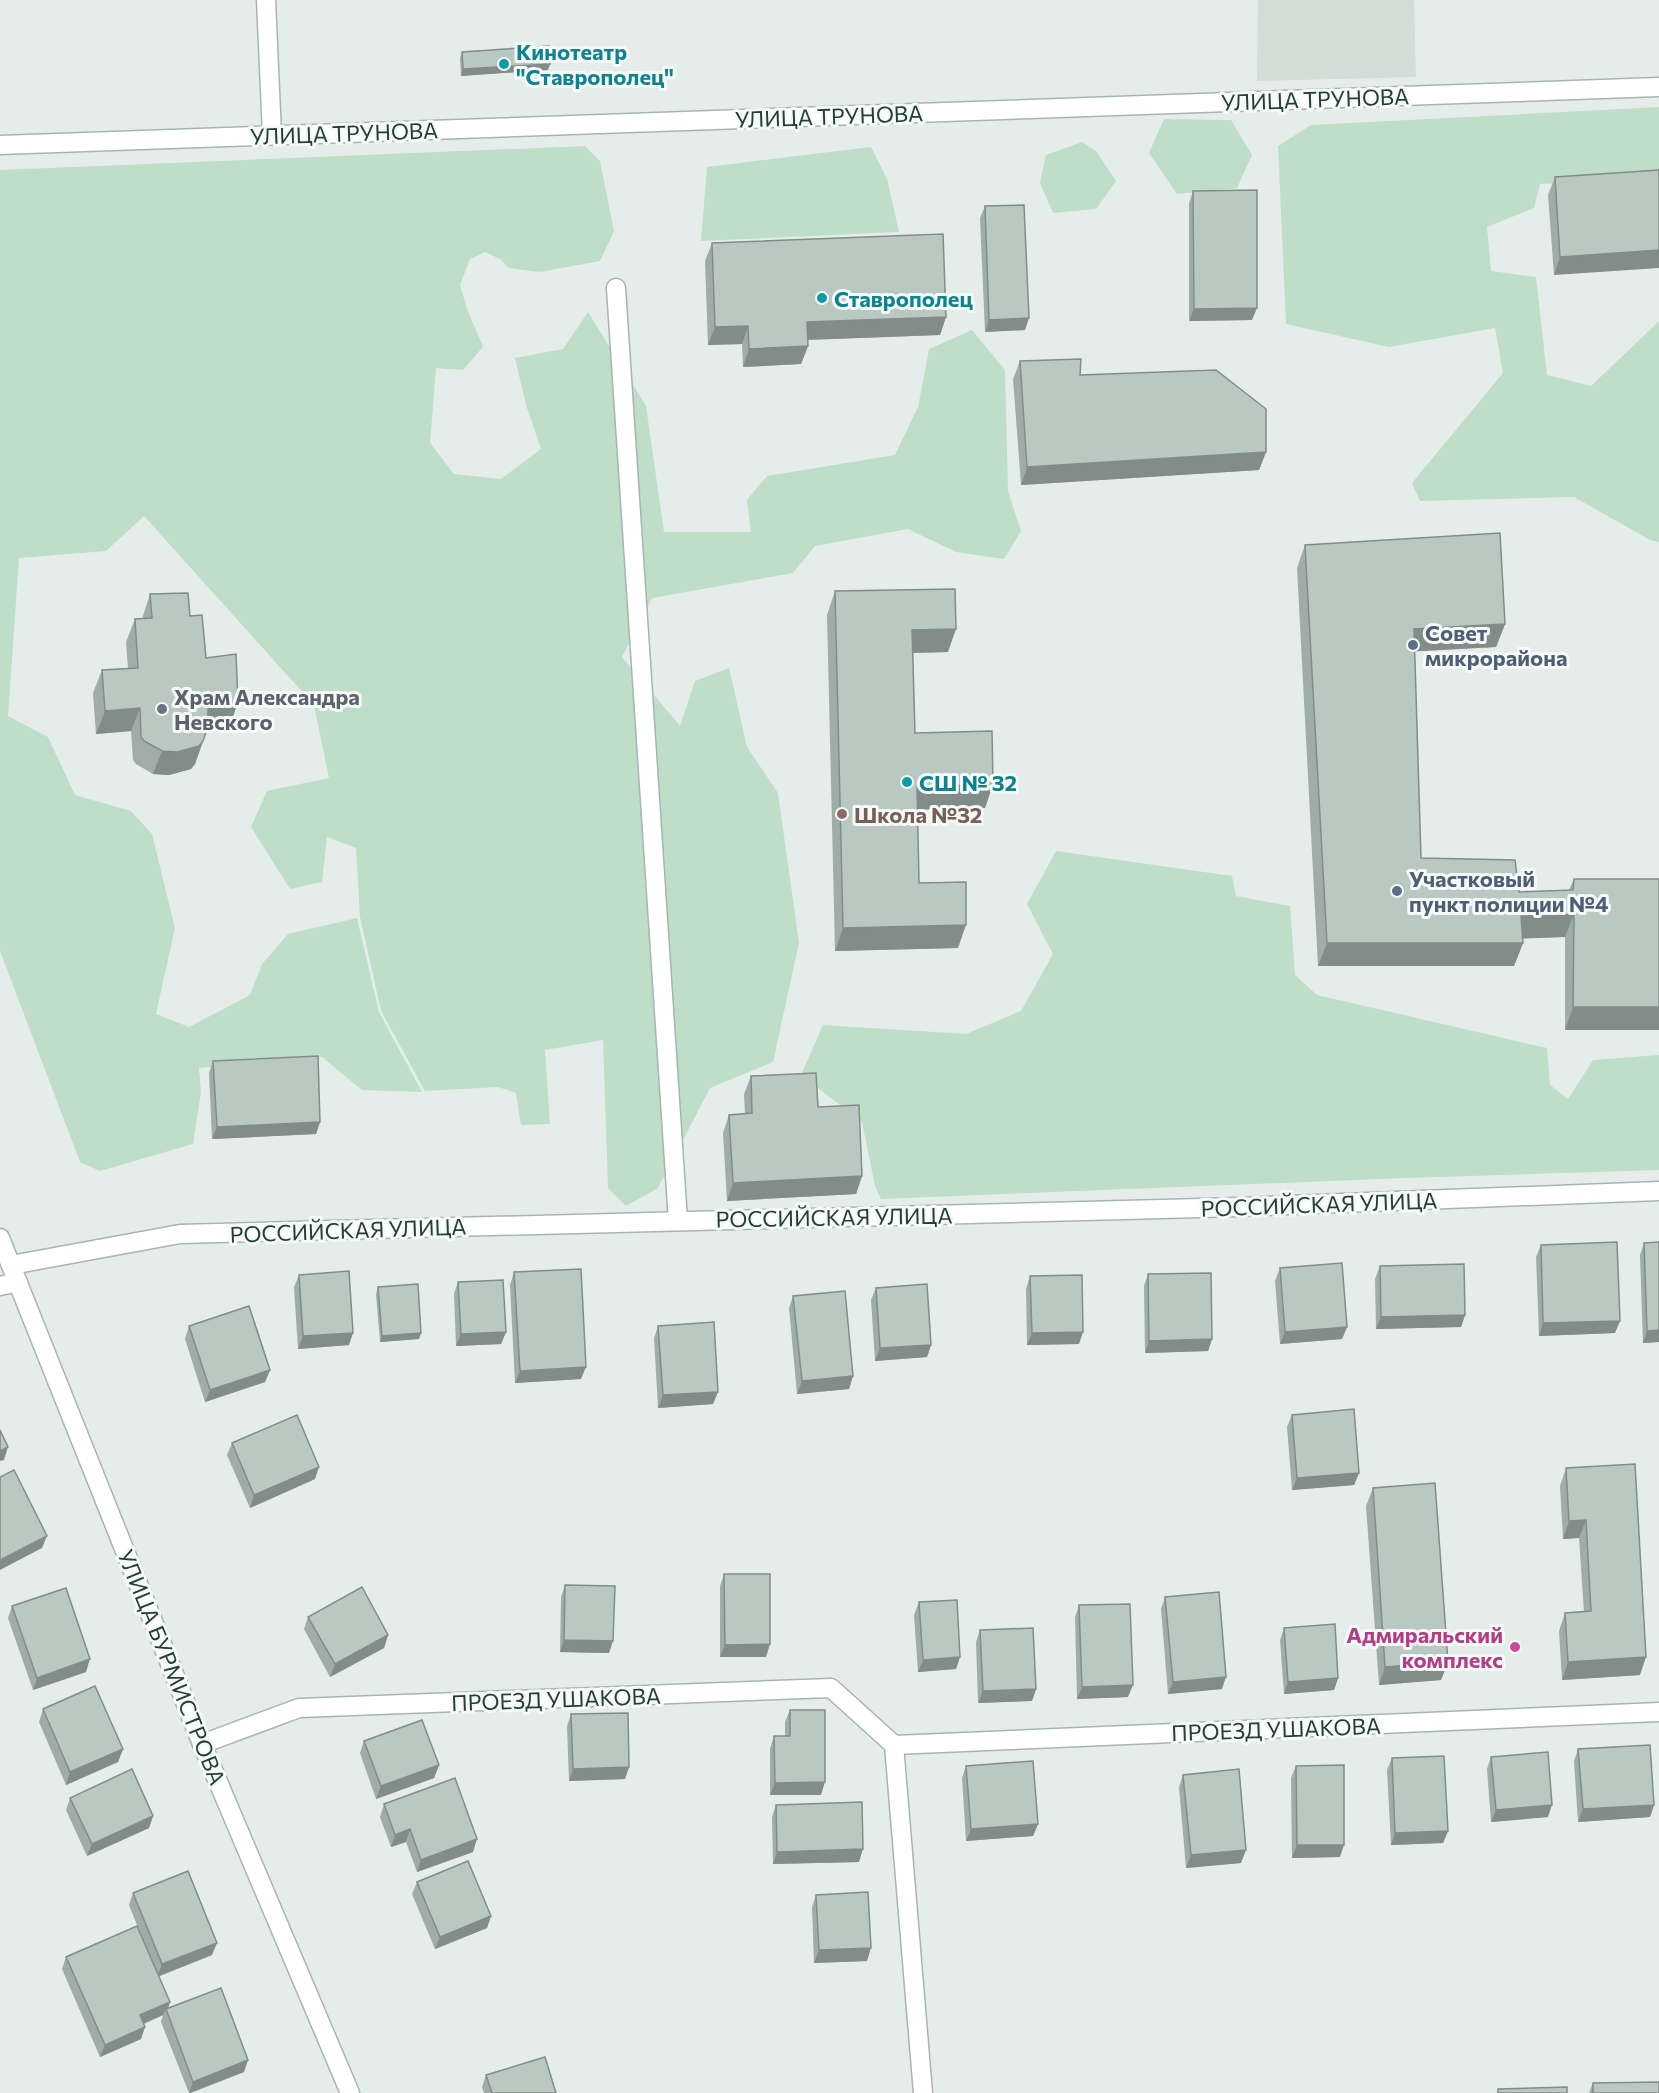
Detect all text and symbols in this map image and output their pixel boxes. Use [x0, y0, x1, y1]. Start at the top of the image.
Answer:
place label: Кинотеатр "Ставрополец" [516, 38, 674, 90]
marker: Кинотеатр "Ставрополец" [497, 57, 511, 71]
street label: УЛИЦА ТРУНОВА [1220, 82, 1410, 116]
street label: УЛИЦА ТРУНОВА [734, 99, 924, 133]
street label: УЛИЦА ТРУНОВА [249, 116, 439, 150]
place label: Ставрополец [834, 285, 973, 312]
marker: Ставрополец [815, 291, 829, 305]
place label: Совет микрорайона [1425, 619, 1567, 671]
marker: Совет микрорайона [1406, 638, 1420, 652]
place label: Храм Александра Невского [174, 683, 360, 735]
marker: Храм Александра Невского [155, 702, 169, 716]
place label: СШ № 32 [919, 769, 1017, 796]
marker: СШ № 32 [900, 775, 914, 789]
place label: Школа №32 [854, 801, 982, 828]
marker: Школа №32 [835, 807, 849, 821]
place label: Участковый пункт полиции №4 [1409, 865, 1608, 917]
marker: Участковый пункт полиции №4 [1390, 884, 1404, 898]
street label: РОССИЙСКАЯ УЛИЦА [1200, 1186, 1438, 1222]
street label: РОССИЙСКАЯ УЛИЦА [715, 1201, 953, 1233]
street label: РОССИЙСКАЯ УЛИЦА [229, 1212, 467, 1248]
street label: УЛИЦА БУРМИСТРОВА [112, 1545, 232, 1789]
place label: Адмиральский комплекс [1346, 1621, 1503, 1673]
marker: Адмиральский комплекс [1508, 1640, 1522, 1654]
street label: ПРОЕЗД УШАКОВА [451, 1682, 661, 1716]
street label: ПРОЕЗД УШАКОВА [1171, 1712, 1381, 1746]

